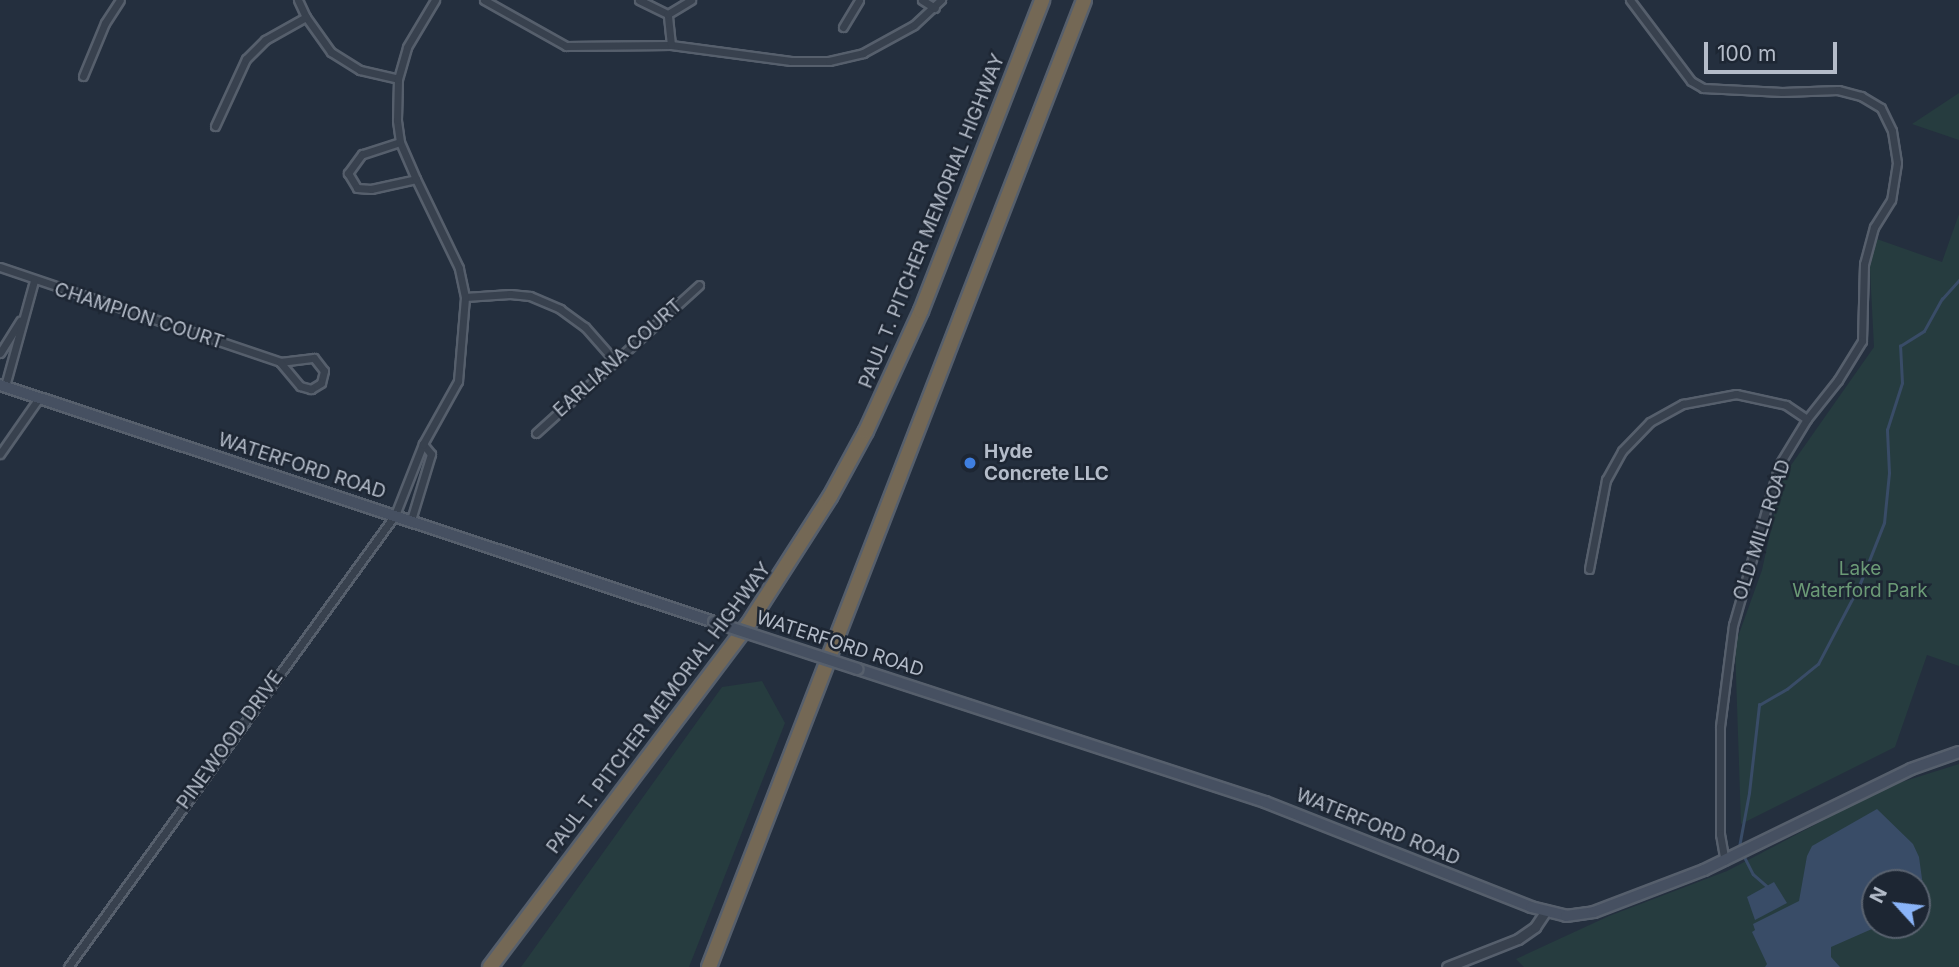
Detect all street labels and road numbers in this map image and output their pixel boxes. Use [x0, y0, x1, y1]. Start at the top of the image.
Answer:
street label: PAUL T. PITCHER MEMORIAL HIGHWAY [854, 50, 1010, 392]
street label: CHAMPION COURT [51, 278, 227, 354]
street label: EARLIANA COURT [549, 294, 687, 422]
street label: WATERFORD ROAD [215, 428, 389, 504]
street label: OLD MILL ROAD [1729, 457, 1795, 603]
street label: PAUL T. PITCHER MEMORIAL HIGHWAY [542, 558, 776, 858]
street label: WATERFORD ROAD [753, 606, 927, 682]
street label: PINEWOOD DRIVE [172, 666, 288, 814]
street label: WATERFORD ROAD [1293, 784, 1463, 870]

